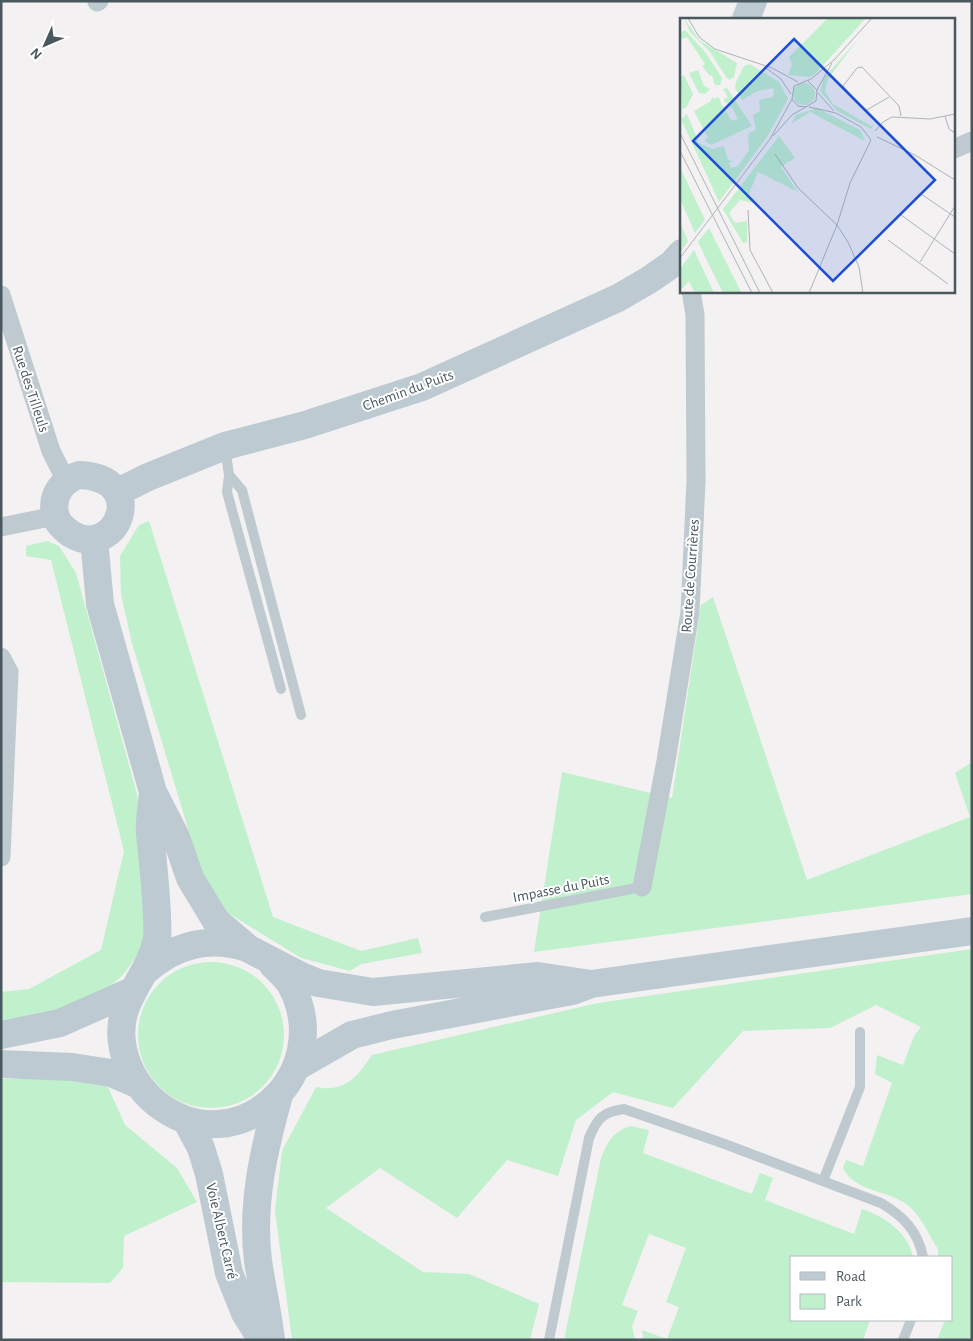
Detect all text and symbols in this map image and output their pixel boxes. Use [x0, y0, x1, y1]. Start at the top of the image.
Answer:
inset map [680, 18, 956, 292]
north arrow [20, 20, 70, 70]
text: N [28, 45, 45, 62]
street label: Rue des Tilleuls [9, 344, 52, 434]
street label: Chemin du Puits [361, 367, 456, 414]
street label: Route de Courrières [679, 519, 702, 633]
street label: Impasse du Puits [512, 872, 611, 905]
street label: Voie Albert Carré [203, 1181, 240, 1281]
legend [790, 1256, 953, 1321]
text: Road [836, 1269, 866, 1284]
text: Park [836, 1294, 862, 1309]

